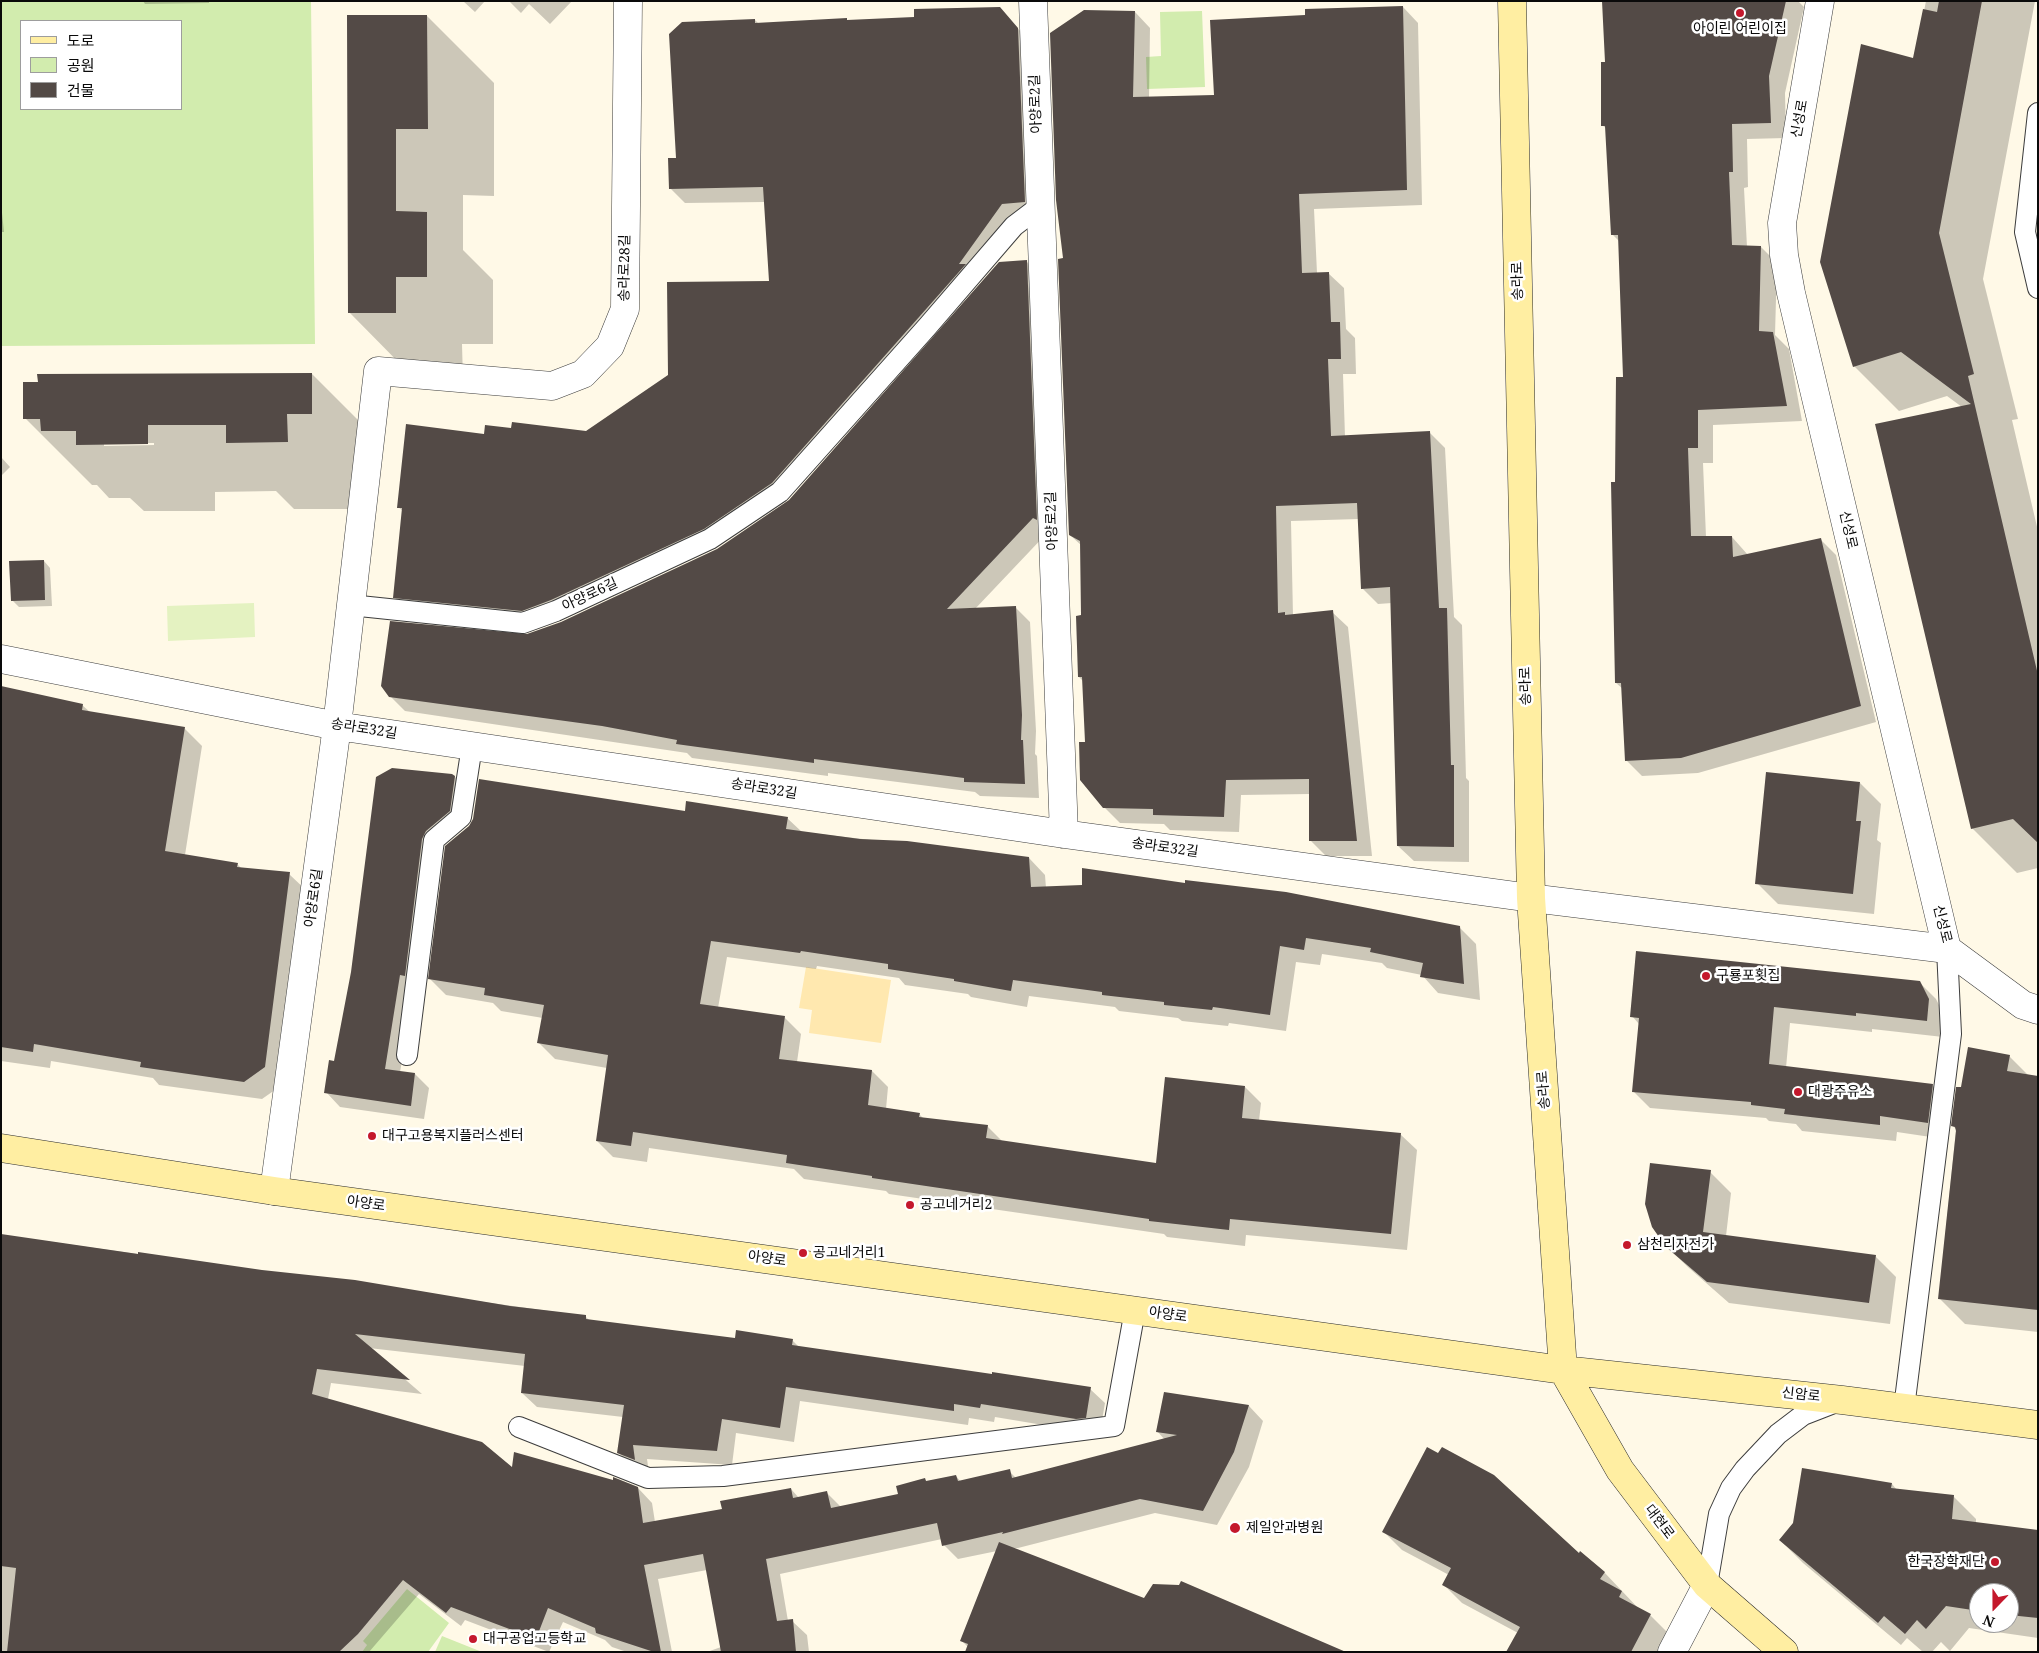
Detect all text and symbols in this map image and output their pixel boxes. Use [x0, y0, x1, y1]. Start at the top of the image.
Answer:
marker: 아이린 어린이집 [1734, 7, 1746, 19]
legend [20, 20, 182, 110]
place label: 아이린 어린이집 [1693, 21, 1787, 37]
text: 도로 [67, 30, 95, 50]
text: 공원 [67, 55, 95, 75]
street label: 아양로2길 [1027, 74, 1045, 134]
text: 건물 [67, 80, 95, 100]
street label: 신성로 [1788, 99, 1812, 139]
street label: 송라로28길 [616, 234, 634, 302]
street label: 송라로 [1509, 262, 1527, 300]
street label: 아양로2길 [1043, 491, 1061, 551]
street label: 신성로 [1835, 509, 1861, 551]
street label: 아양로6길 [560, 575, 620, 615]
street label: 송라로 [1517, 667, 1535, 705]
street label: 송라로32길 [330, 715, 398, 743]
street label: 송라로32길 [730, 775, 798, 803]
street label: 송라로32길 [1131, 835, 1199, 861]
street label: 아양로6길 [302, 867, 326, 929]
street label: 신성로 [1929, 903, 1955, 945]
place label: 구룡포횟집 [1716, 968, 1780, 984]
marker: 구룡포횟집 [1700, 970, 1712, 982]
street label: 송라로 [1534, 1070, 1554, 1110]
place label: 대광주유소 [1808, 1084, 1872, 1100]
marker: 대광주유소 [1792, 1086, 1804, 1098]
place label: 대구고용복지플러스센터 [382, 1128, 524, 1144]
marker: 대구고용복지플러스센터 [366, 1130, 378, 1142]
street label: 아양로 [346, 1193, 386, 1215]
place label: 공고네거리2 [920, 1197, 992, 1213]
marker: 공고네거리2 [904, 1199, 916, 1211]
place label: 삼천리자전가 [1637, 1237, 1714, 1253]
marker: 삼천리자전가 [1621, 1239, 1633, 1251]
place label: 공고네거리1 [813, 1245, 885, 1261]
marker: 공고네거리1 [797, 1247, 809, 1259]
street label: 아양로 [747, 1248, 787, 1270]
street label: 아양로 [1148, 1304, 1188, 1326]
street label: 신암로 [1781, 1385, 1821, 1405]
street label: 대현로 [1641, 1502, 1677, 1542]
place label: 제일안과병원 [1246, 1520, 1323, 1536]
marker: 제일안과병원 [1228, 1521, 1242, 1535]
place label: 한국장학재단 [1908, 1554, 1985, 1570]
marker: 한국장학재단 [1989, 1556, 2001, 1568]
north arrow [1969, 1583, 2019, 1633]
text: N [1980, 1611, 1997, 1632]
place label: 대구공업고등학교 [483, 1631, 586, 1647]
marker: 대구공업고등학교 [467, 1633, 479, 1645]

